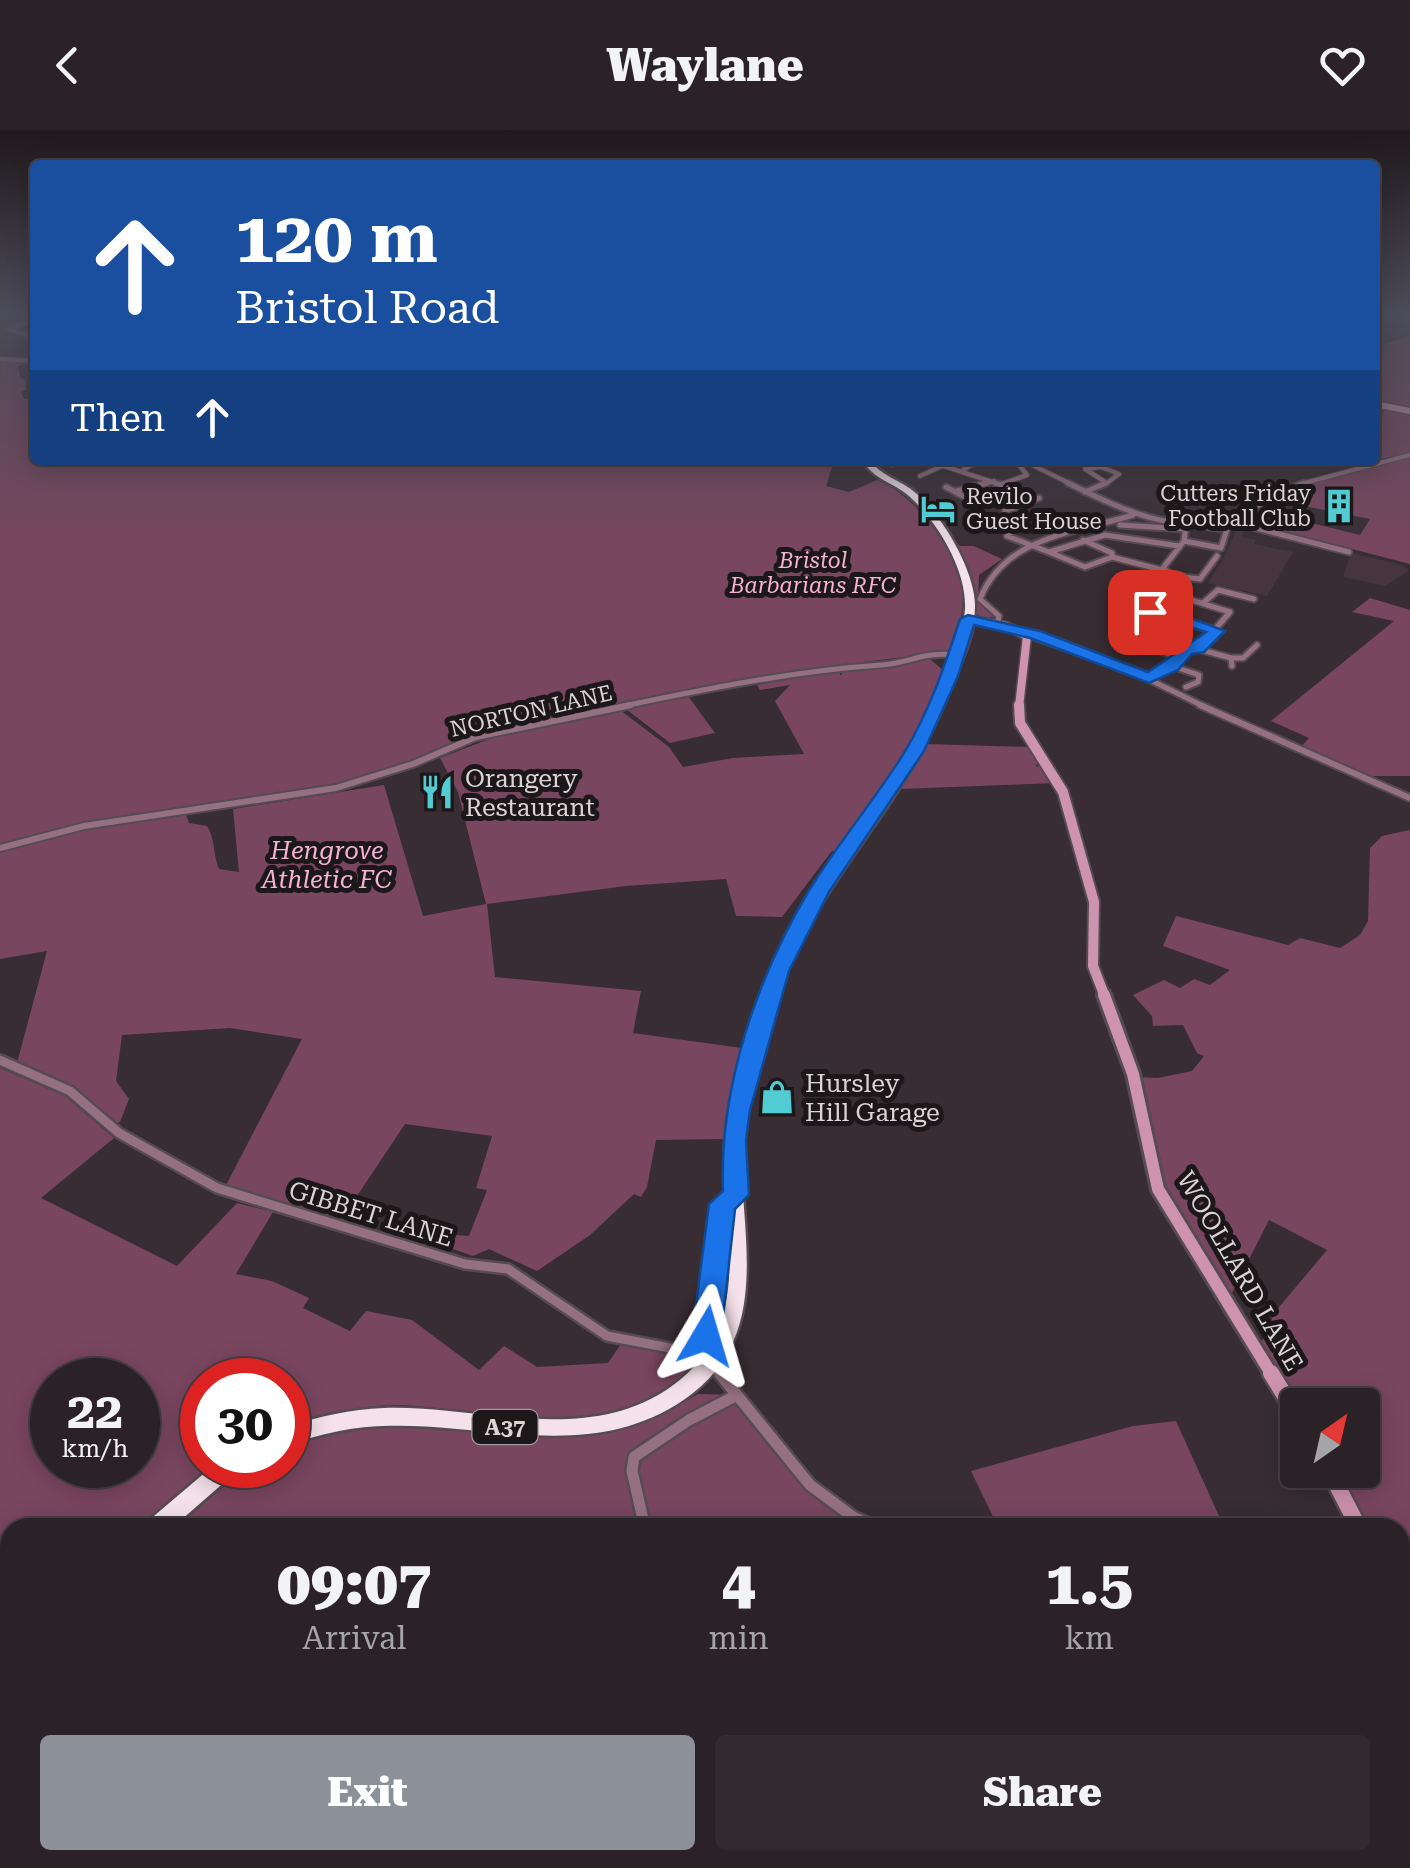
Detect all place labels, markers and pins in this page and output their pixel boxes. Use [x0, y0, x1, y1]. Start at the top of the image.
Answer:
place label: Cutters Friday Football Club [1160, 481, 1311, 531]
place label: Revilo Guest House [966, 484, 1101, 534]
building icon: Cutters Friday Football Club [1320, 487, 1358, 525]
hotel icon: Revilo Guest House [919, 490, 957, 528]
pin [1108, 570, 1193, 655]
place label: Orangery Restaurant [465, 764, 595, 822]
restaurant icon: Orangery Restaurant [418, 773, 456, 811]
place label: Hursley Hill Garage [805, 1069, 940, 1127]
shop icon: Hursley Hill Garage [758, 1078, 796, 1116]

